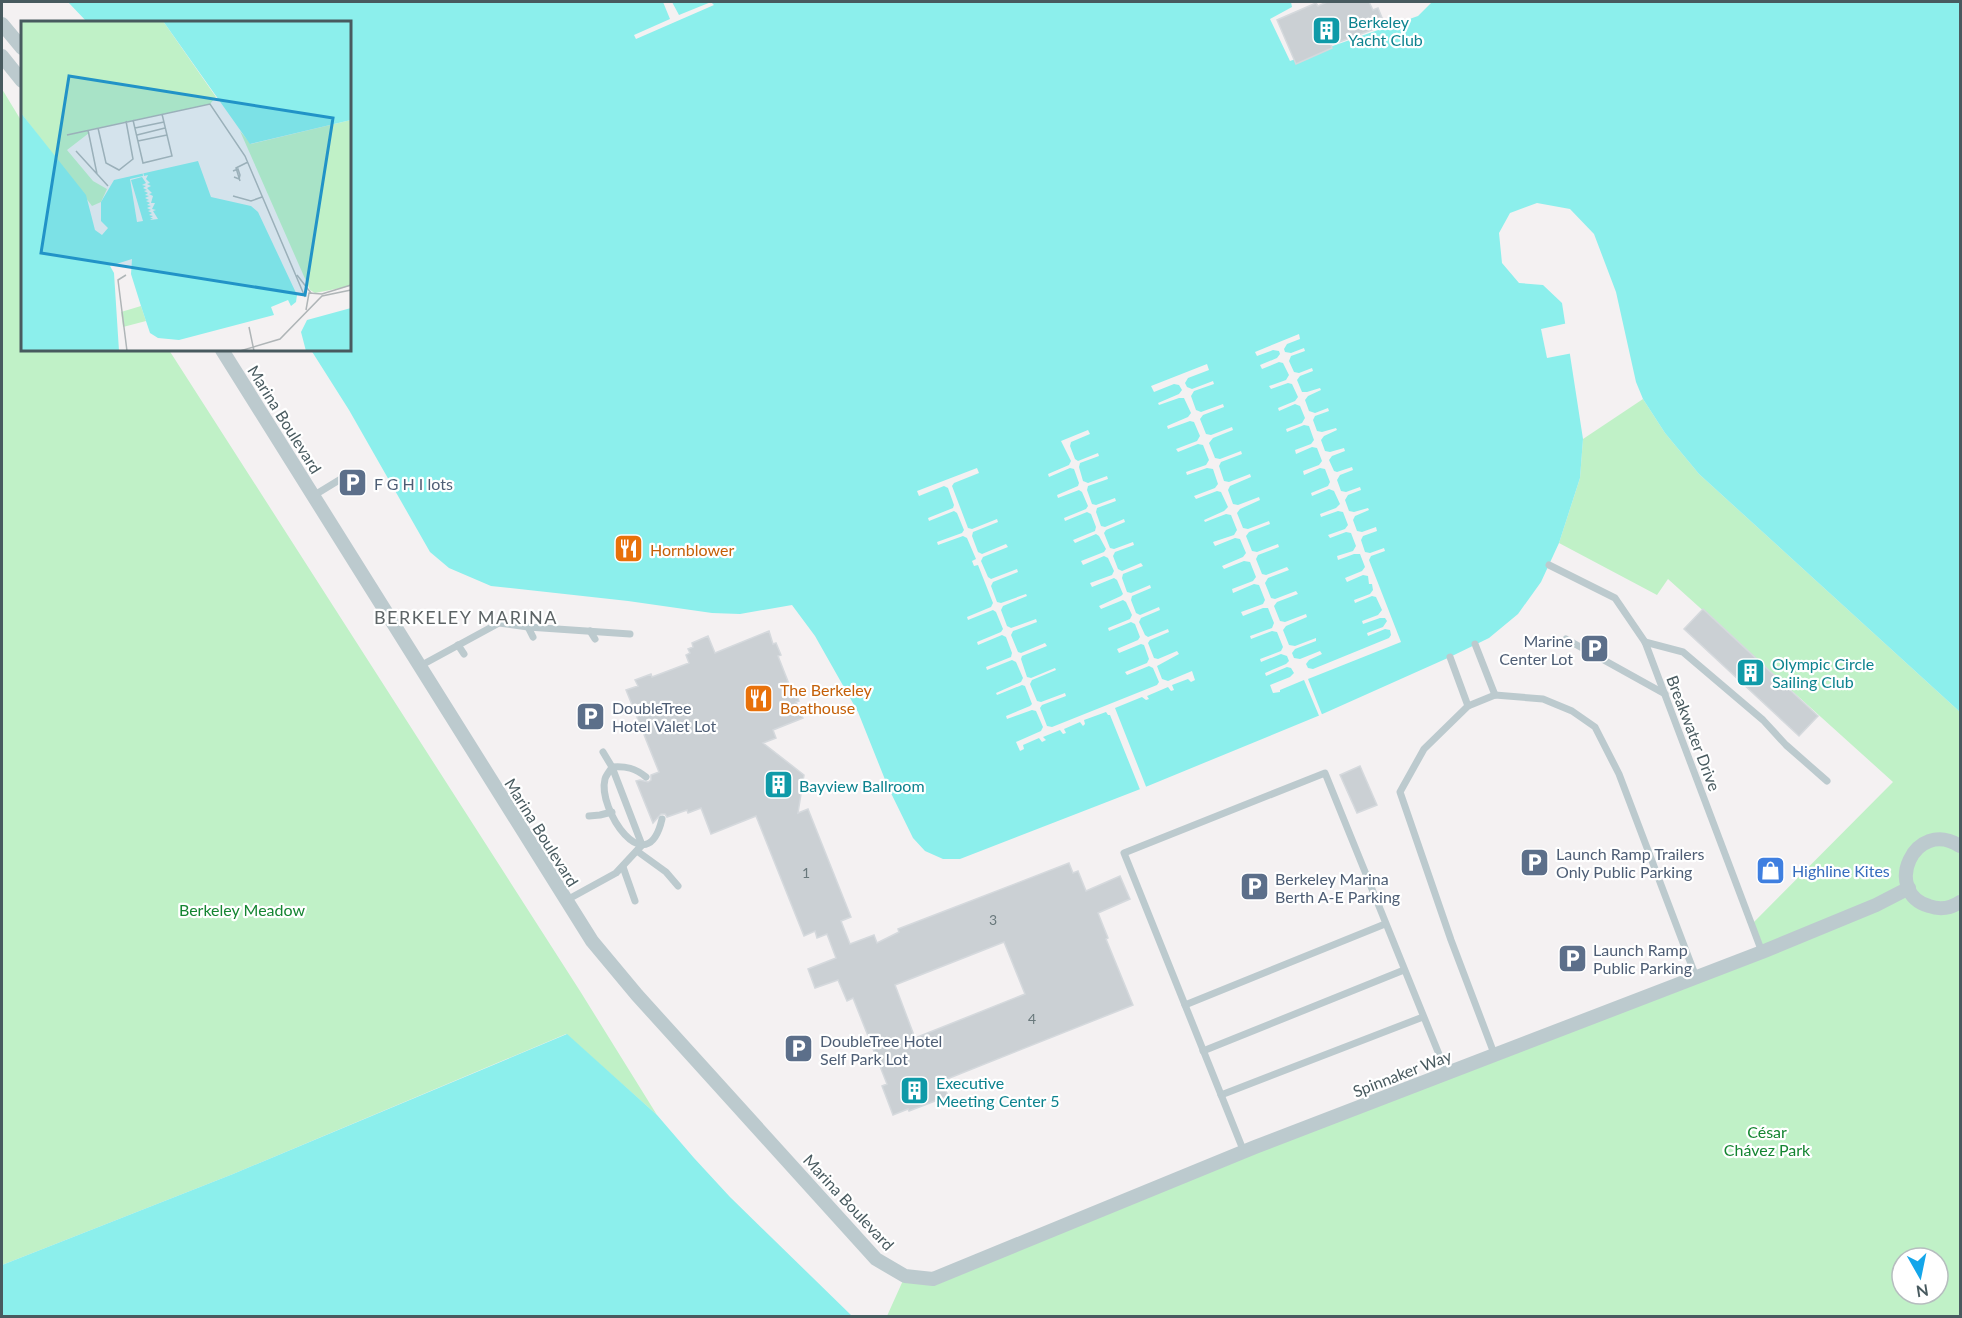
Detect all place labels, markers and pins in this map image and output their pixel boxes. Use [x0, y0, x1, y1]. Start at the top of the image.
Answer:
place label: Berkeley Yacht Club [1348, 12, 1423, 49]
building icon: Berkeley Yacht Club [1311, 14, 1343, 46]
parking icon: F G H I lots [337, 467, 369, 499]
place label: F G H I lots [374, 474, 453, 493]
restaurant icon: Hornblower [613, 533, 645, 565]
place label: Hornblower [650, 540, 734, 559]
place label: Marine Center Lot [1499, 631, 1573, 668]
parking icon: Marine Center Lot [1578, 633, 1610, 665]
place label: Olympic Circle Sailing Club [1772, 654, 1874, 691]
building icon: Olympic Circle Sailing Club [1735, 656, 1767, 688]
place label: The Berkeley Boathouse [780, 680, 872, 717]
restaurant icon: The Berkeley Boathouse [743, 682, 775, 714]
place label: DoubleTree Hotel Valet Lot [612, 698, 717, 735]
parking icon: DoubleTree Hotel Valet Lot [575, 700, 607, 732]
building icon: Bayview Ballroom [762, 769, 794, 801]
place label: Bayview Ballroom [799, 776, 925, 795]
place label: Launch Ramp Trailers Only Public Parking [1556, 844, 1704, 881]
parking icon: Launch Ramp Trailers Only Public Parking [1519, 846, 1551, 878]
shop icon: Highline Kites [1755, 854, 1787, 886]
place label: Highline Kites [1792, 861, 1890, 880]
place label: Berkeley Marina Berth A-E Parking [1275, 869, 1400, 906]
parking icon: Berkeley Marina Berth A-E Parking [1238, 871, 1270, 903]
place label: Launch Ramp Public Parking [1593, 940, 1692, 977]
parking icon: Launch Ramp Public Parking [1556, 942, 1588, 974]
place label: DoubleTree Hotel Self Park Lot [820, 1031, 942, 1068]
parking icon: DoubleTree Hotel Self Park Lot [783, 1033, 815, 1065]
place label: Executive Meeting Center 5 [936, 1073, 1059, 1110]
building icon: Executive Meeting Center 5 [899, 1075, 931, 1107]

